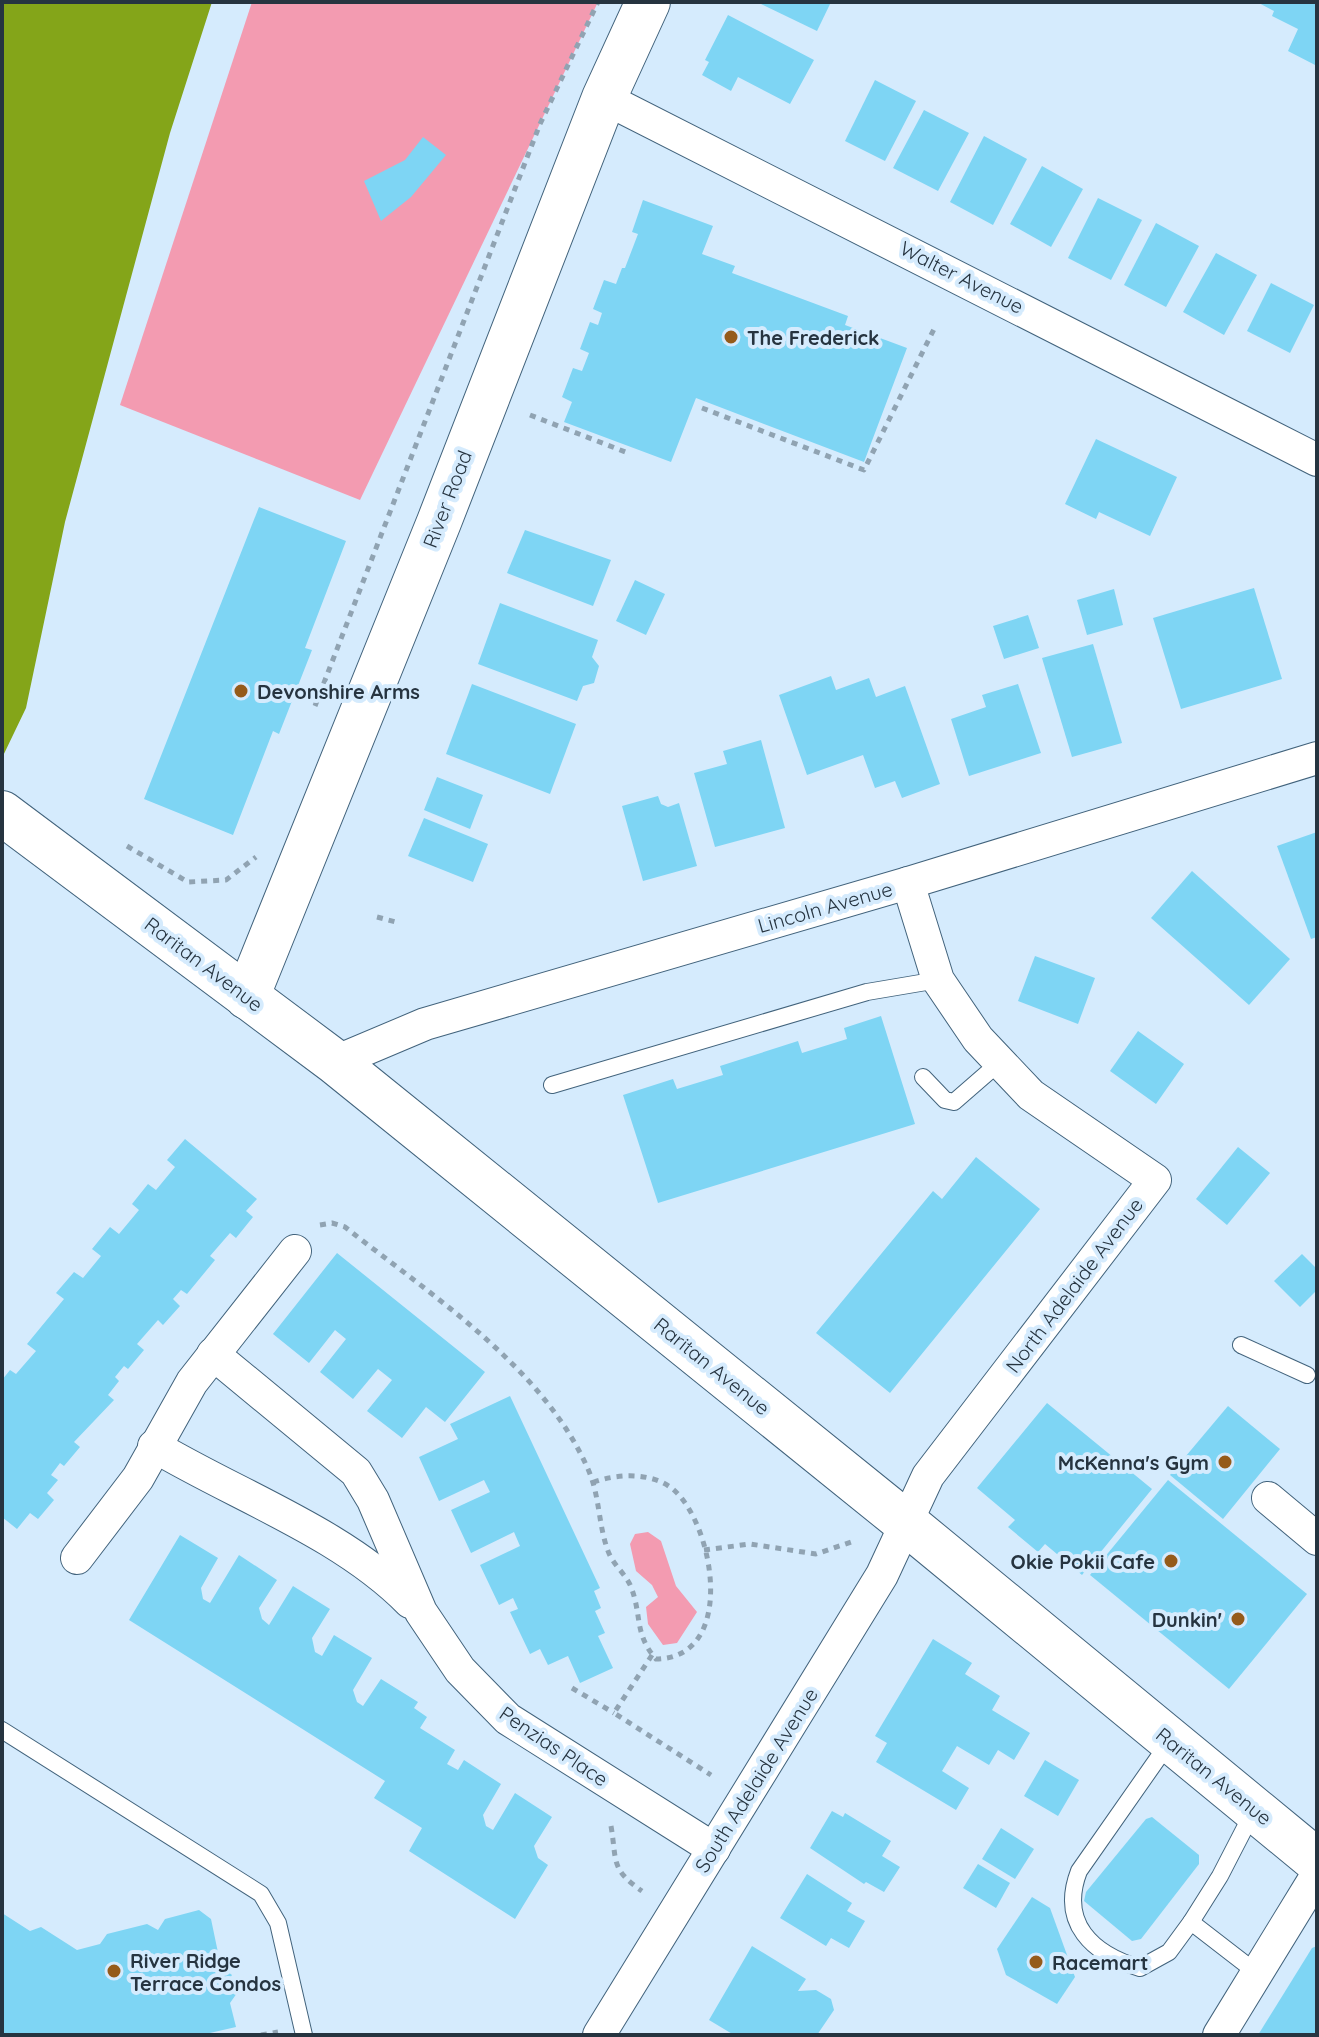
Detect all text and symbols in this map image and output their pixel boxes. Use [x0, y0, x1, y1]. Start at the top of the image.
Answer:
street label: Walter Avenue [896, 235, 1028, 319]
place label: The Frederick [747, 325, 879, 350]
marker: The Frederick [722, 328, 740, 346]
street label: River Road [417, 447, 477, 551]
place label: Devonshire Arms [257, 679, 420, 704]
marker: Devonshire Arms [232, 682, 250, 700]
street label: Lincoln Avenue [755, 876, 895, 938]
street label: Raritan Avenue [140, 911, 268, 1017]
street label: North Adelaide Avenue [1000, 1193, 1148, 1377]
street label: Raritan Avenue [649, 1312, 775, 1420]
place label: McKenna's Gym [1058, 1450, 1209, 1475]
marker: McKenna's Gym [1216, 1453, 1234, 1471]
place label: Okie Pokii Cafe [1011, 1549, 1155, 1574]
marker: Okie Pokii Cafe [1162, 1552, 1180, 1570]
place label: Dunkin' [1152, 1607, 1222, 1632]
marker: Dunkin' [1229, 1610, 1247, 1628]
street label: South Adelaide Avenue [689, 1683, 823, 1877]
street label: Penzias Place [495, 1700, 613, 1792]
street label: Raritan Avenue [1151, 1722, 1277, 1830]
place label: River Ridge Terrace Condos [130, 1948, 281, 1996]
place label: Racemart [1052, 1950, 1148, 1975]
marker: Racemart [1027, 1953, 1045, 1971]
marker: River Ridge Terrace Condos [105, 1962, 123, 1980]

